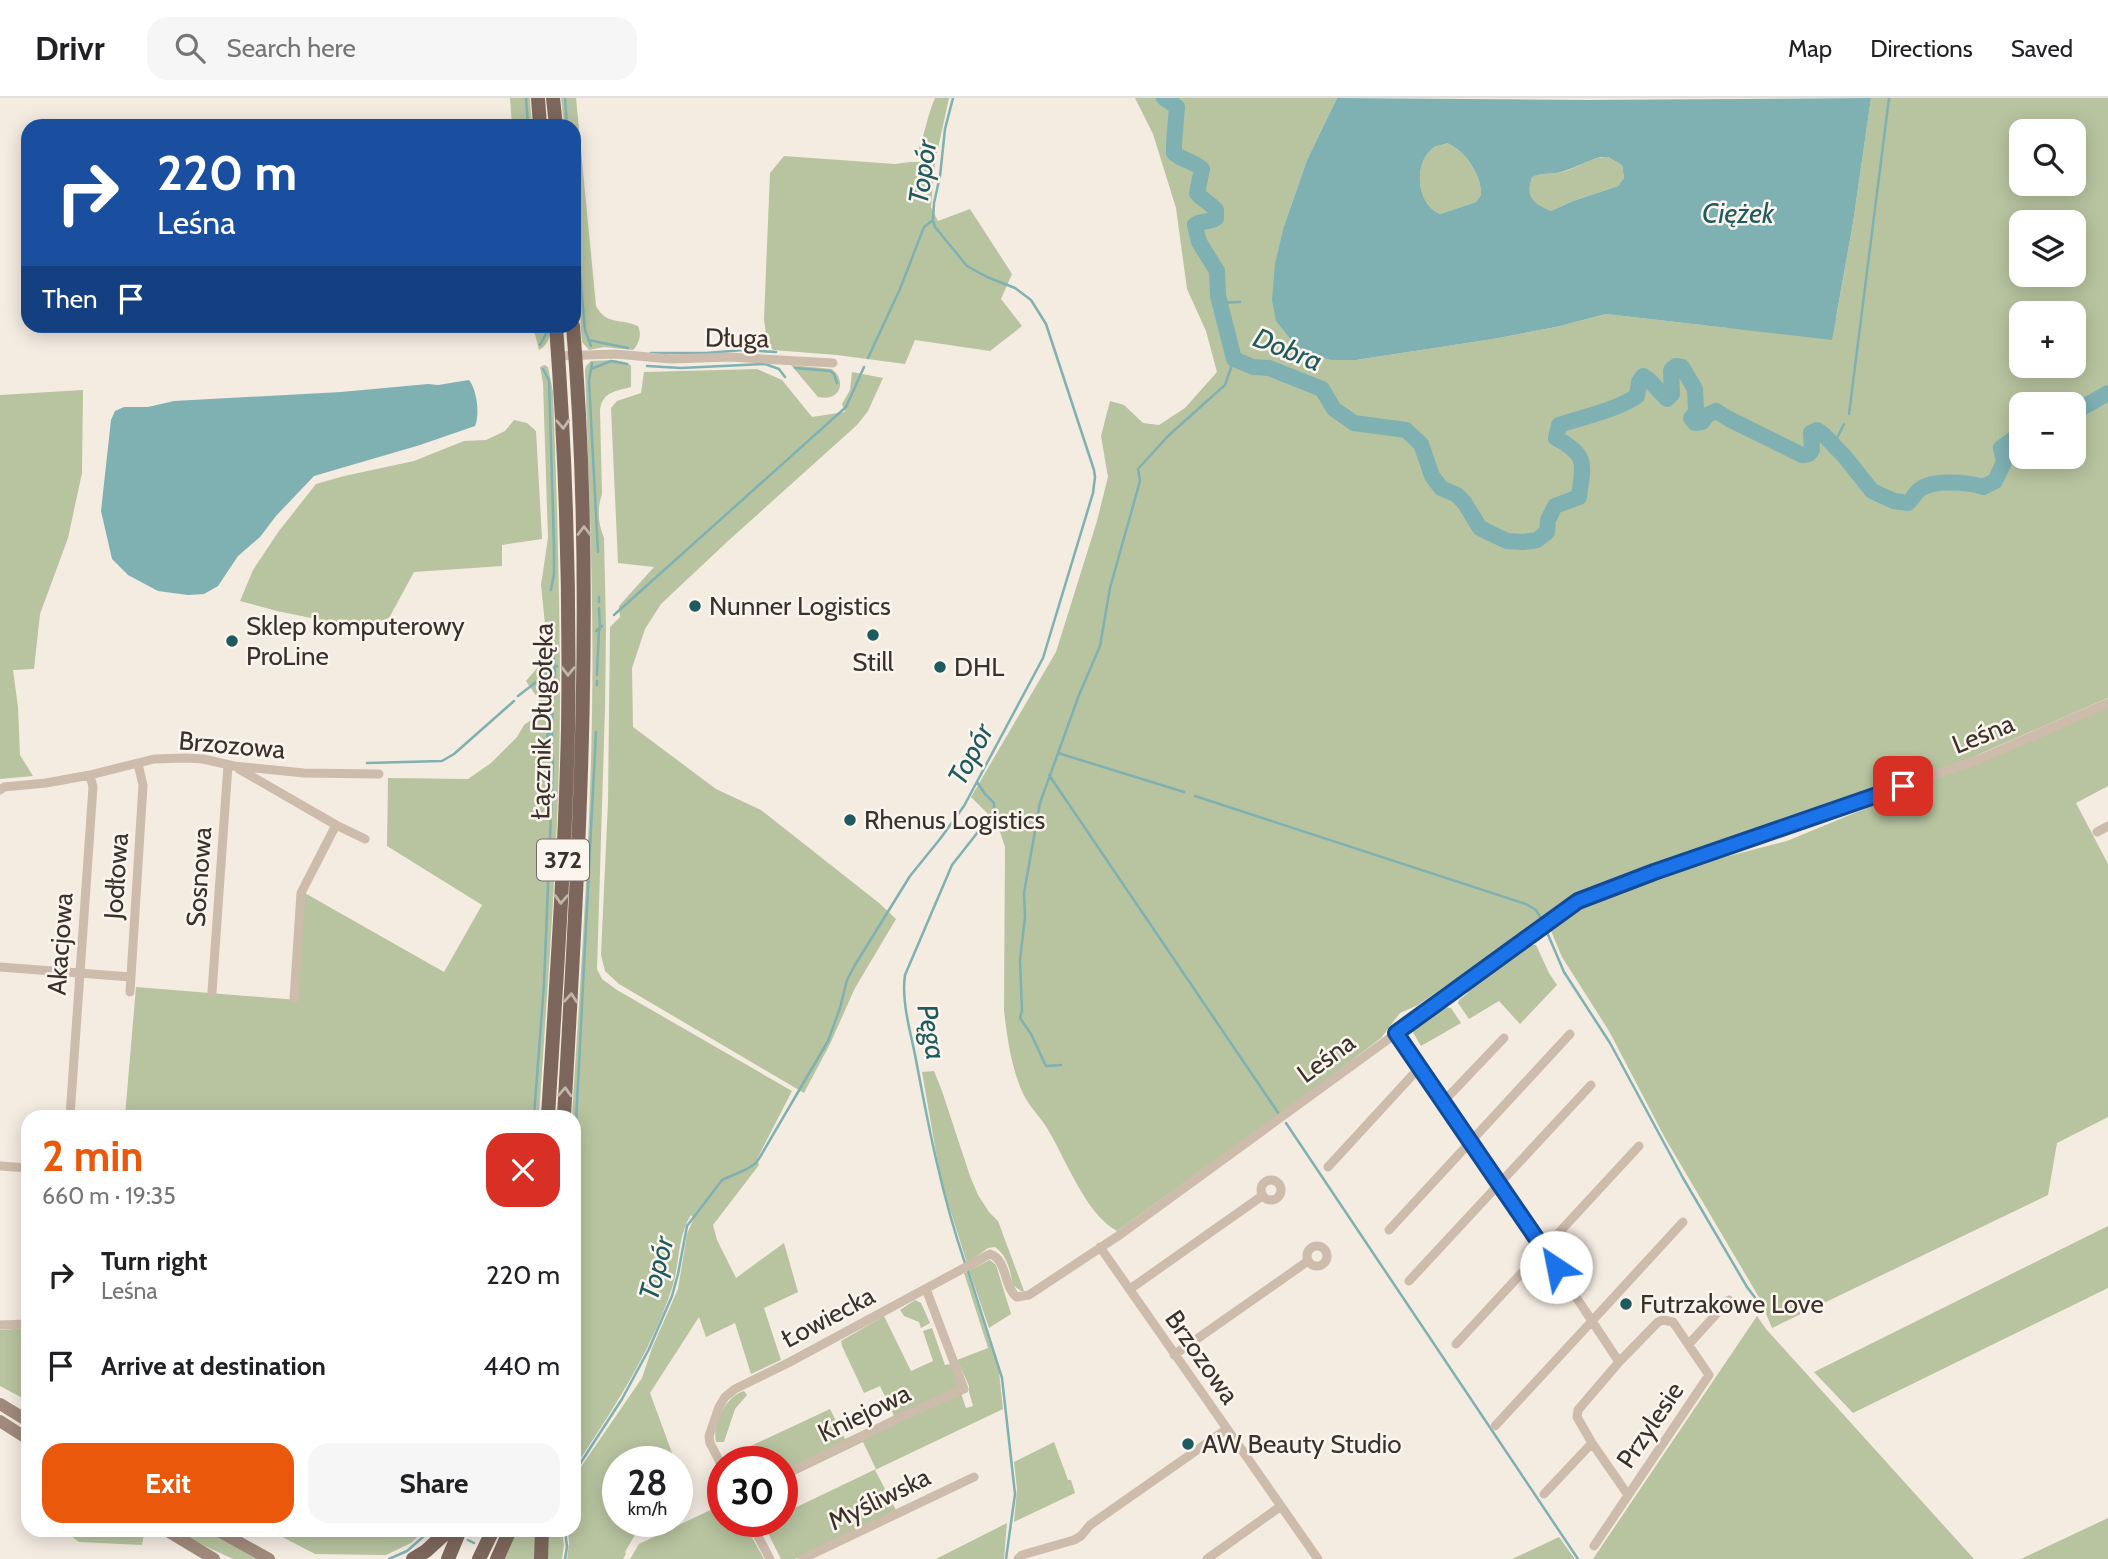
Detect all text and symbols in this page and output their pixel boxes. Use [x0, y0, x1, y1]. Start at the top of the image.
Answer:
search box [147, 17, 637, 80]
text: Drivr [35, 28, 105, 68]
icon: search [171, 29, 209, 67]
text: Search here [227, 32, 356, 64]
text: Map [1788, 34, 1832, 63]
text: Directions [1870, 34, 1973, 63]
text: Saved [2011, 34, 2073, 63]
map controls [2009, 119, 2086, 469]
button: search [2009, 119, 2086, 196]
water label: Topór [901, 136, 944, 206]
text: 220 m [157, 143, 297, 202]
icon: right [42, 147, 133, 238]
water label: Ciężek [1702, 196, 1775, 230]
text: Leśna [157, 203, 236, 242]
button: layers [2009, 210, 2086, 287]
icon: arrive [112, 280, 150, 318]
text: Then [42, 283, 98, 315]
button: + [2009, 301, 2086, 378]
water label: Dobra [1249, 320, 1327, 378]
street label: Długa [705, 321, 770, 355]
button: − [2009, 392, 2086, 469]
one-way arrow [555, 419, 570, 430]
one-way arrow [576, 526, 592, 536]
place label: Nunner Logistics [709, 590, 891, 622]
marker: Nunner Logistics [687, 598, 703, 614]
place label: Sklep komputerowy ProLine [246, 610, 465, 672]
street label: Łącznik Długołęka [524, 622, 560, 819]
marker: Still [865, 627, 881, 643]
marker: Sklep komputerowy ProLine [224, 633, 240, 649]
place label: Still [852, 646, 894, 678]
place label: DHL [954, 651, 1004, 683]
marker: DHL [932, 659, 948, 675]
one-way arrow [560, 667, 576, 677]
street label: Leśna [1947, 707, 2019, 761]
water label: Topór [940, 716, 1001, 790]
street label: Brzozowa [177, 724, 287, 766]
pin [1873, 756, 1933, 816]
icon: arrive [1884, 767, 1922, 805]
place label: Rhenus Logistics [864, 804, 1046, 836]
marker: Rhenus Logistics [842, 812, 858, 828]
street label: Sosnowa [180, 825, 218, 928]
street label: Jodłowa [97, 831, 135, 921]
road number: 372 [537, 840, 589, 880]
street label: Akacjowa [40, 891, 80, 996]
one-way arrow [554, 893, 569, 904]
one-way arrow [563, 993, 578, 1004]
water label: Pęga [910, 1002, 954, 1062]
street label: Leśna [1291, 1026, 1362, 1090]
one-way arrow [557, 1086, 572, 1097]
text: 2 min [42, 1130, 143, 1182]
button: close [486, 1133, 560, 1207]
text: 660 m · 19:35 [42, 1182, 176, 1210]
position arrow [1519, 1230, 1593, 1304]
water label: Topór [631, 1231, 681, 1304]
text: Turn right [101, 1245, 207, 1277]
icon: right [42, 1256, 80, 1294]
text: 220 m [486, 1259, 560, 1291]
text: Leśna [101, 1277, 158, 1305]
street label: Łowiecka [776, 1279, 880, 1355]
place label: Futrzakowe Love [1640, 1288, 1824, 1320]
marker: Futrzakowe Love [1618, 1296, 1634, 1312]
street label: Brzozowa [1158, 1304, 1246, 1410]
icon: arrive [42, 1347, 80, 1385]
text: Arrive at destination [101, 1350, 326, 1382]
text: 440 m [483, 1350, 560, 1382]
street label: Przylesie [1610, 1376, 1690, 1474]
street label: Kniejowa [813, 1377, 916, 1449]
place label: AW Beauty Studio [1202, 1428, 1402, 1460]
marker: AW Beauty Studio [1180, 1436, 1196, 1452]
button: Exit [42, 1443, 294, 1523]
button: Share [308, 1443, 560, 1523]
speed limit sign: 30 [707, 1446, 798, 1537]
street label: Myśliwska [823, 1460, 936, 1537]
text: 28 [628, 1461, 667, 1504]
text: km/h [628, 1498, 667, 1520]

